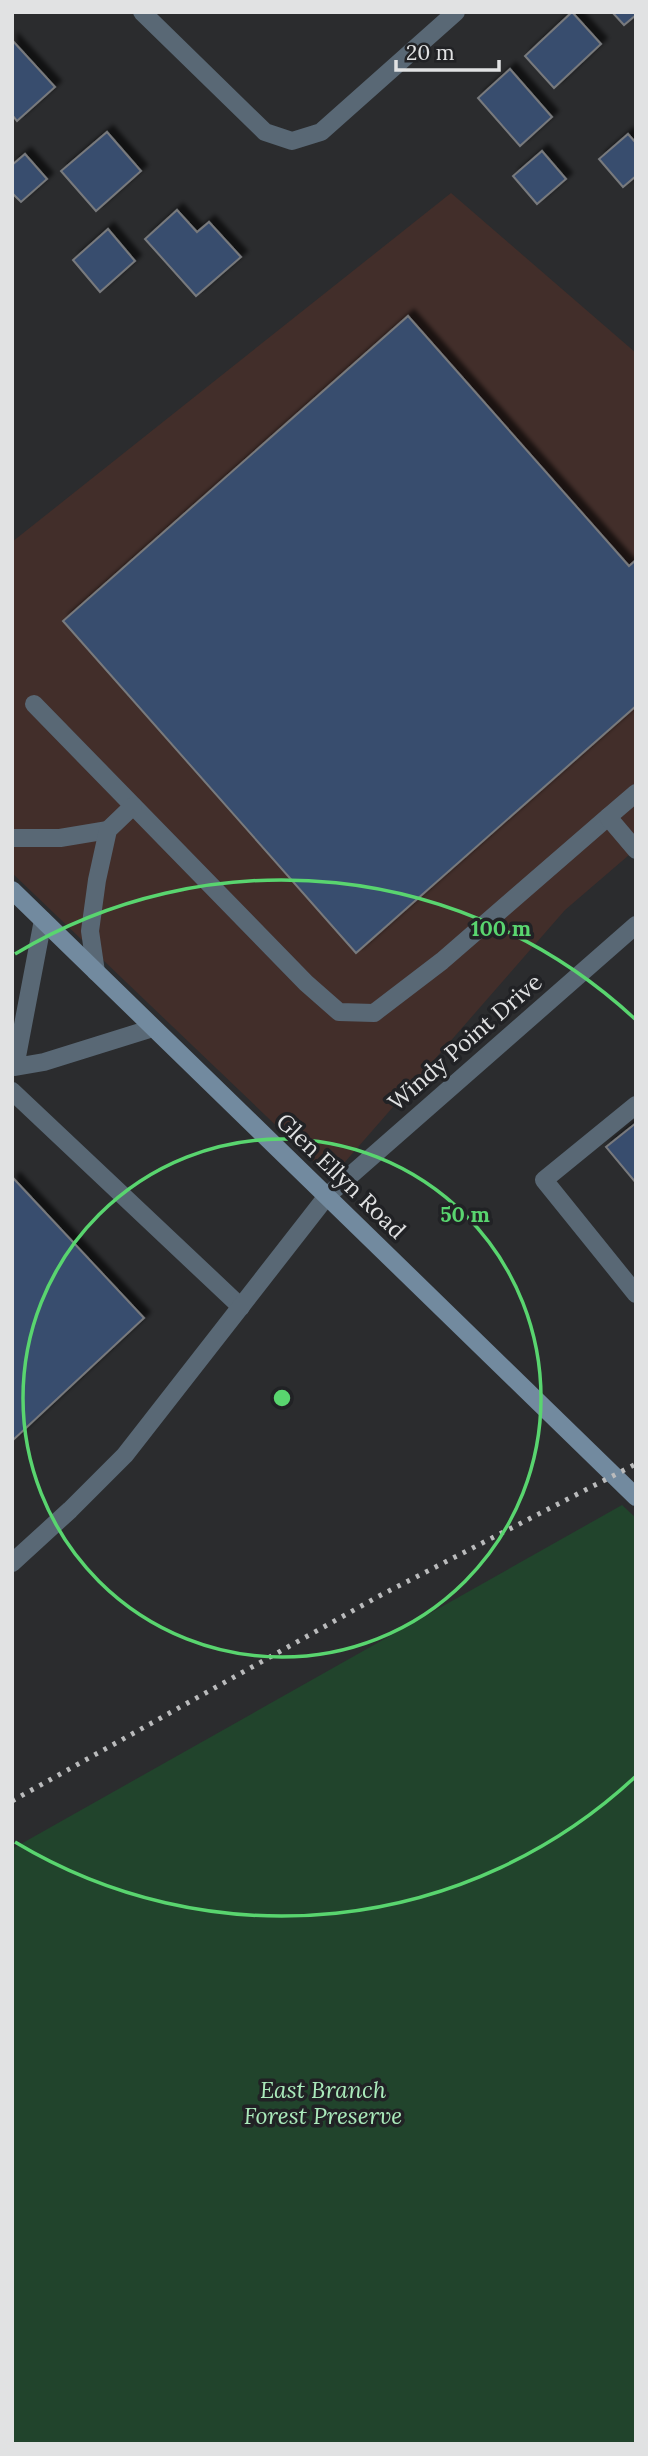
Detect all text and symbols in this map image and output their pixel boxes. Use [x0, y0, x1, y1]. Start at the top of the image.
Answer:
scale bar [396, 28, 499, 72]
text: 20 m [406, 39, 455, 66]
text: 100 m [471, 915, 531, 942]
street label: Windy Point Drive [382, 967, 548, 1116]
street label: Glen Ellyn Road [271, 1107, 412, 1245]
text: 50 m [440, 1201, 490, 1228]
centre of rings [270, 1386, 294, 1410]
park label: East Branch Forest Preserve [244, 2075, 402, 2130]

